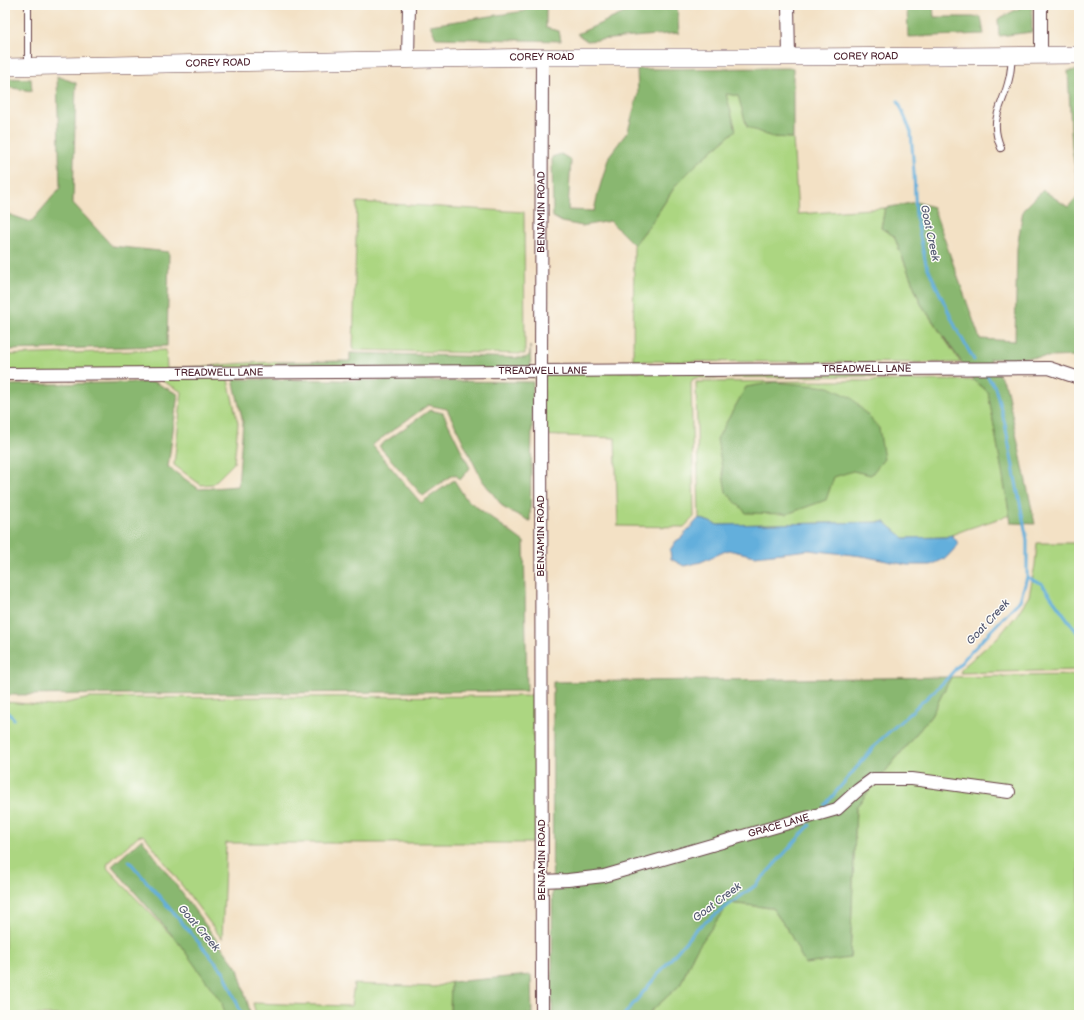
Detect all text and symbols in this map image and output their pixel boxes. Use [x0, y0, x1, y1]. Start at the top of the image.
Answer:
street label: COREY ROAD [833, 50, 898, 63]
street label: COREY ROAD [509, 51, 574, 64]
street label: COREY ROAD [185, 56, 251, 70]
street label: BENJAMIN ROAD [535, 171, 548, 253]
water label: Goat Creek [918, 204, 942, 263]
street label: TREADWELL LANE [823, 363, 912, 375]
street label: TREADWELL LANE [499, 365, 588, 377]
street label: TREADWELL LANE [175, 367, 264, 379]
street label: BENJAMIN ROAD [535, 495, 547, 577]
water label: Goat Creek [964, 596, 1013, 647]
street label: GRACE LANE [747, 811, 811, 840]
street label: BENJAMIN ROAD [536, 819, 548, 901]
water label: Goat Creek [690, 879, 744, 924]
water label: Goat Creek [175, 902, 223, 954]

